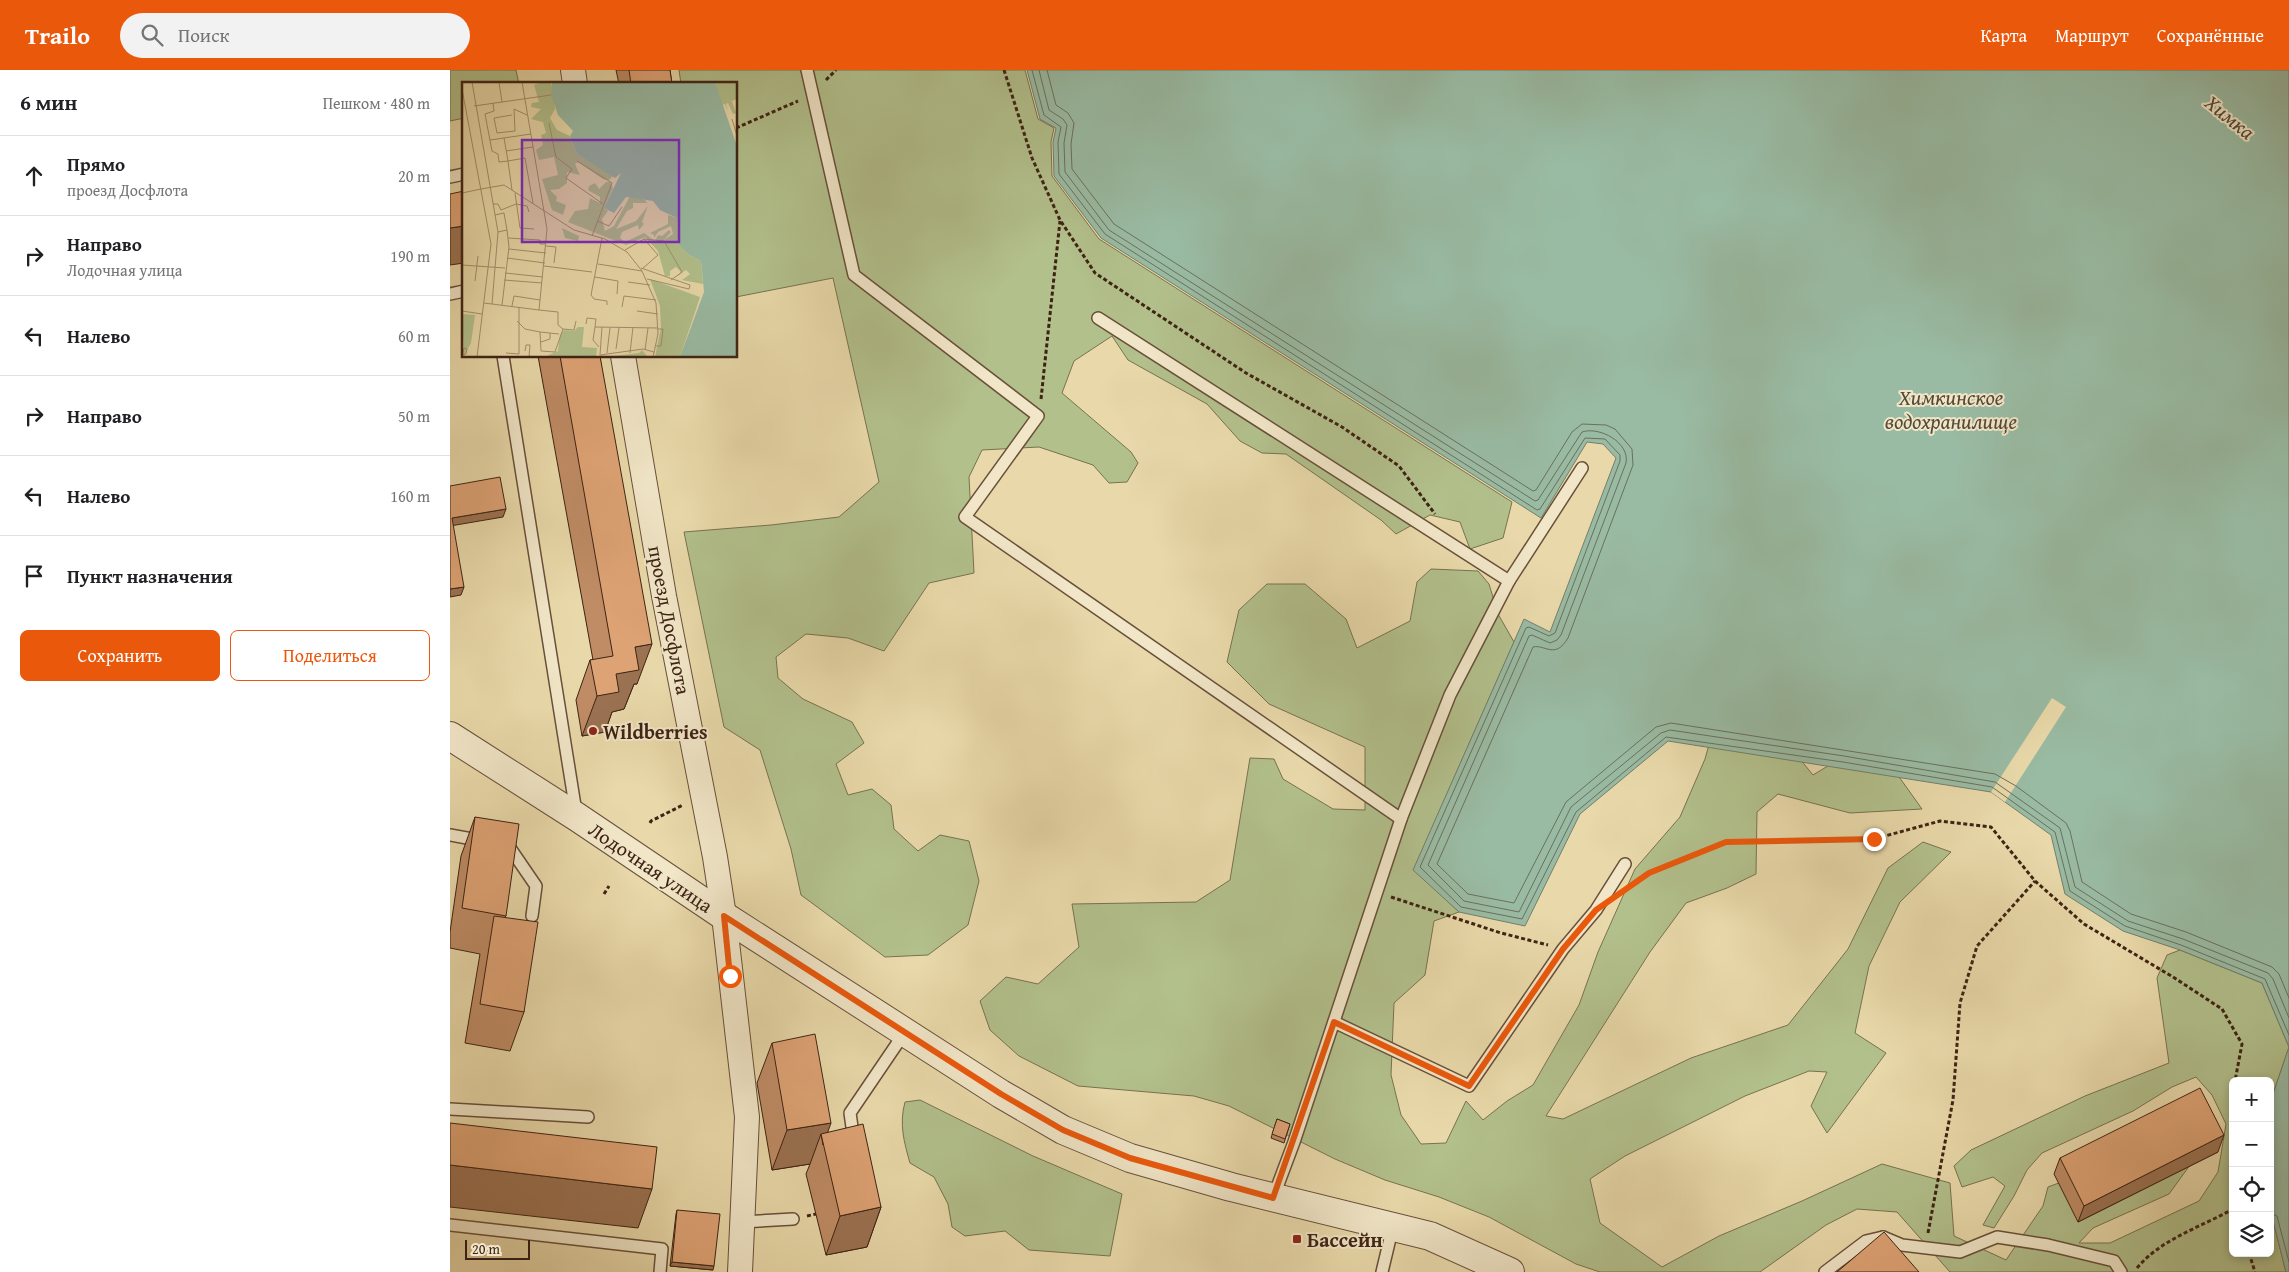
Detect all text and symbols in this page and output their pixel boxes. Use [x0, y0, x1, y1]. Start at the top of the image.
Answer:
search box [120, 13, 470, 58]
text: Trailo [25, 18, 90, 53]
icon: search [138, 21, 166, 49]
text: Поиск [178, 21, 230, 49]
text: Карта [1981, 22, 2027, 49]
text: Маршрут [2055, 22, 2129, 49]
text: Сохранённые [2157, 22, 2264, 49]
inset map [462, 82, 738, 358]
text: 6 мин [20, 87, 77, 118]
water label: Химка [2197, 87, 2262, 147]
text: Пешком · 480 m [323, 91, 430, 115]
text: Прямо [67, 150, 125, 178]
icon: ahead [20, 162, 48, 190]
text: 20 m [398, 164, 430, 188]
text: проезд Досфлота [67, 178, 188, 202]
text: Направо [67, 230, 142, 258]
icon: right [20, 242, 48, 270]
text: 190 m [390, 244, 430, 268]
text: Лодочная улица [67, 258, 182, 282]
icon: left [20, 322, 48, 350]
text: Налево [67, 322, 130, 350]
text: 60 m [398, 324, 430, 348]
water label: Химкинское водохранилище [1885, 382, 2017, 437]
icon: right [20, 402, 48, 430]
text: Направо [67, 402, 142, 430]
text: 50 m [398, 404, 430, 428]
icon: left [20, 482, 48, 510]
text: Налево [67, 482, 130, 510]
text: 160 m [390, 484, 430, 508]
street label: проезд Досфлота [641, 543, 699, 697]
icon: arrive [20, 562, 48, 590]
text: Пункт назначения [67, 562, 233, 590]
button: Сохранить [20, 630, 220, 681]
button: Поделиться [230, 630, 430, 681]
place label: Wildberries [603, 717, 708, 746]
marker: Wildberries [587, 725, 599, 737]
street label: Лодочная улица [583, 815, 719, 920]
route end [1863, 828, 1886, 851]
route start [719, 965, 742, 988]
map controls [2229, 1077, 2274, 1257]
button: + [2229, 1077, 2274, 1122]
button: − [2229, 1122, 2274, 1167]
button: locate [2229, 1167, 2274, 1212]
button: layers [2229, 1212, 2274, 1257]
place label: Бассейн [1307, 1225, 1383, 1254]
marker: Бассейн [1291, 1233, 1303, 1245]
scale bar [465, 1237, 530, 1260]
text: 20 m [472, 1239, 500, 1259]

